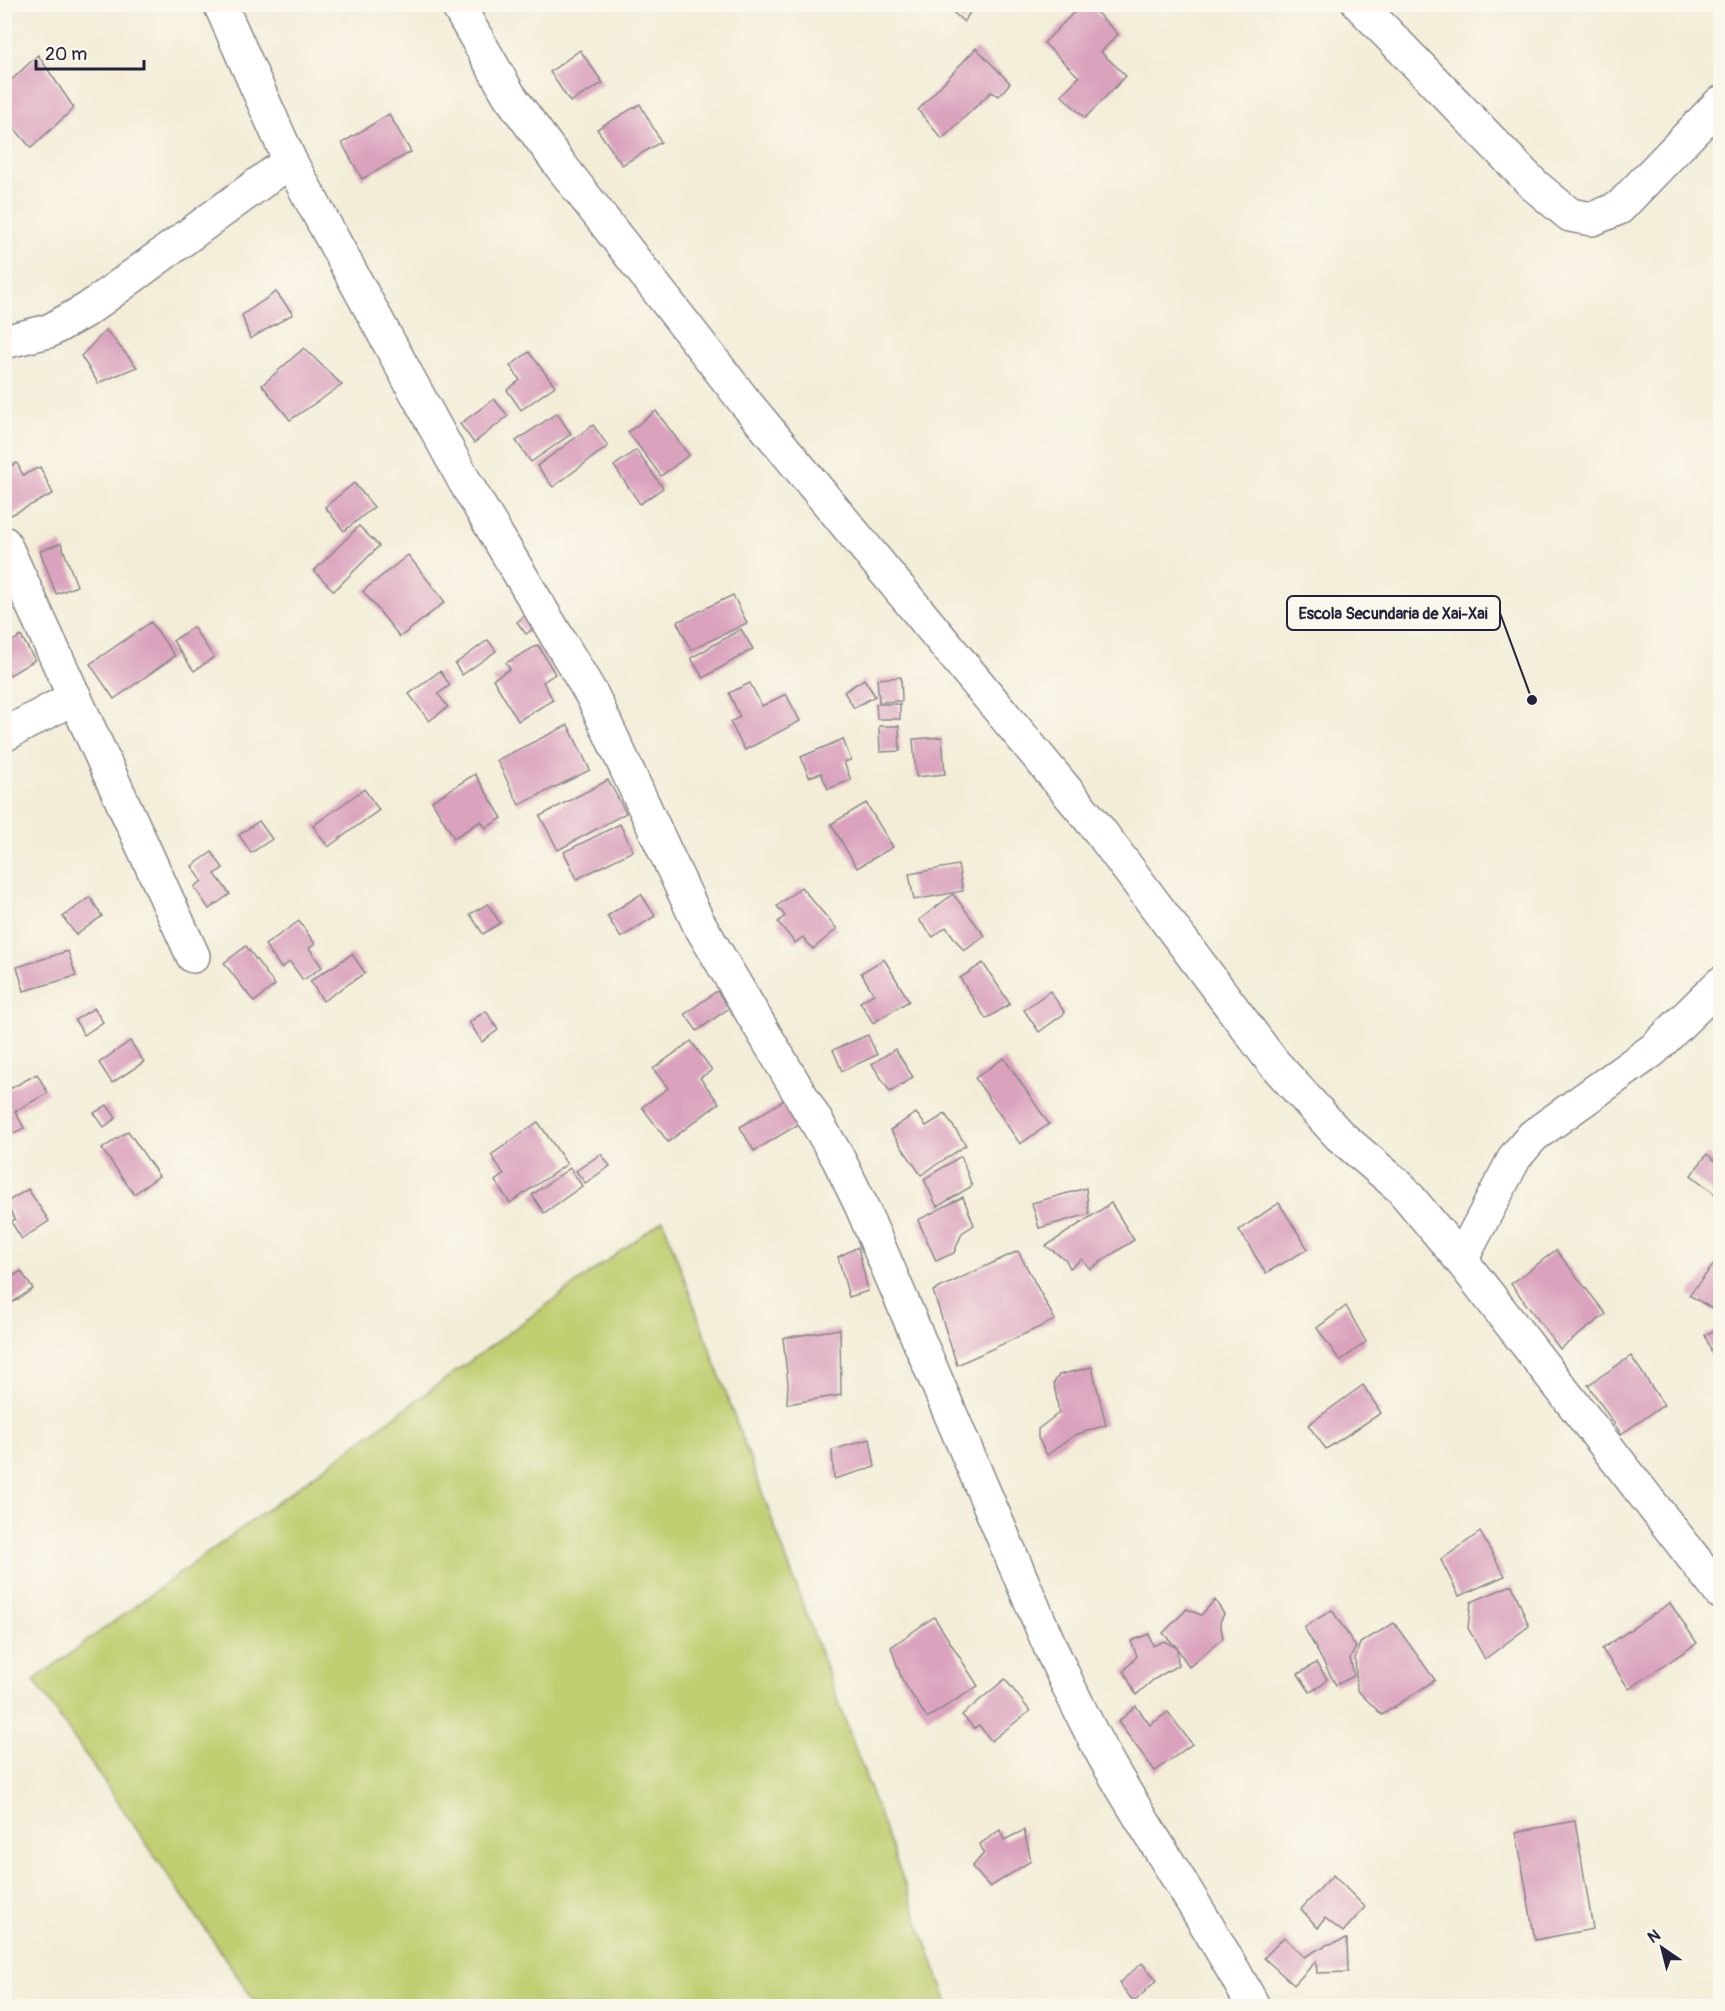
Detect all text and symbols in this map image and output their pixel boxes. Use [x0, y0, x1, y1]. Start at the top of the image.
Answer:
scale bar [36, 33, 144, 71]
text: 20 m [45, 43, 87, 66]
callout: Escola Secundaria de Xai-Xai [1287, 596, 1500, 630]
text: Escola Secundaria de Xai-Xai [1298, 604, 1488, 624]
north arrow [1632, 1918, 1692, 1978]
text: N [1644, 1925, 1664, 1948]

